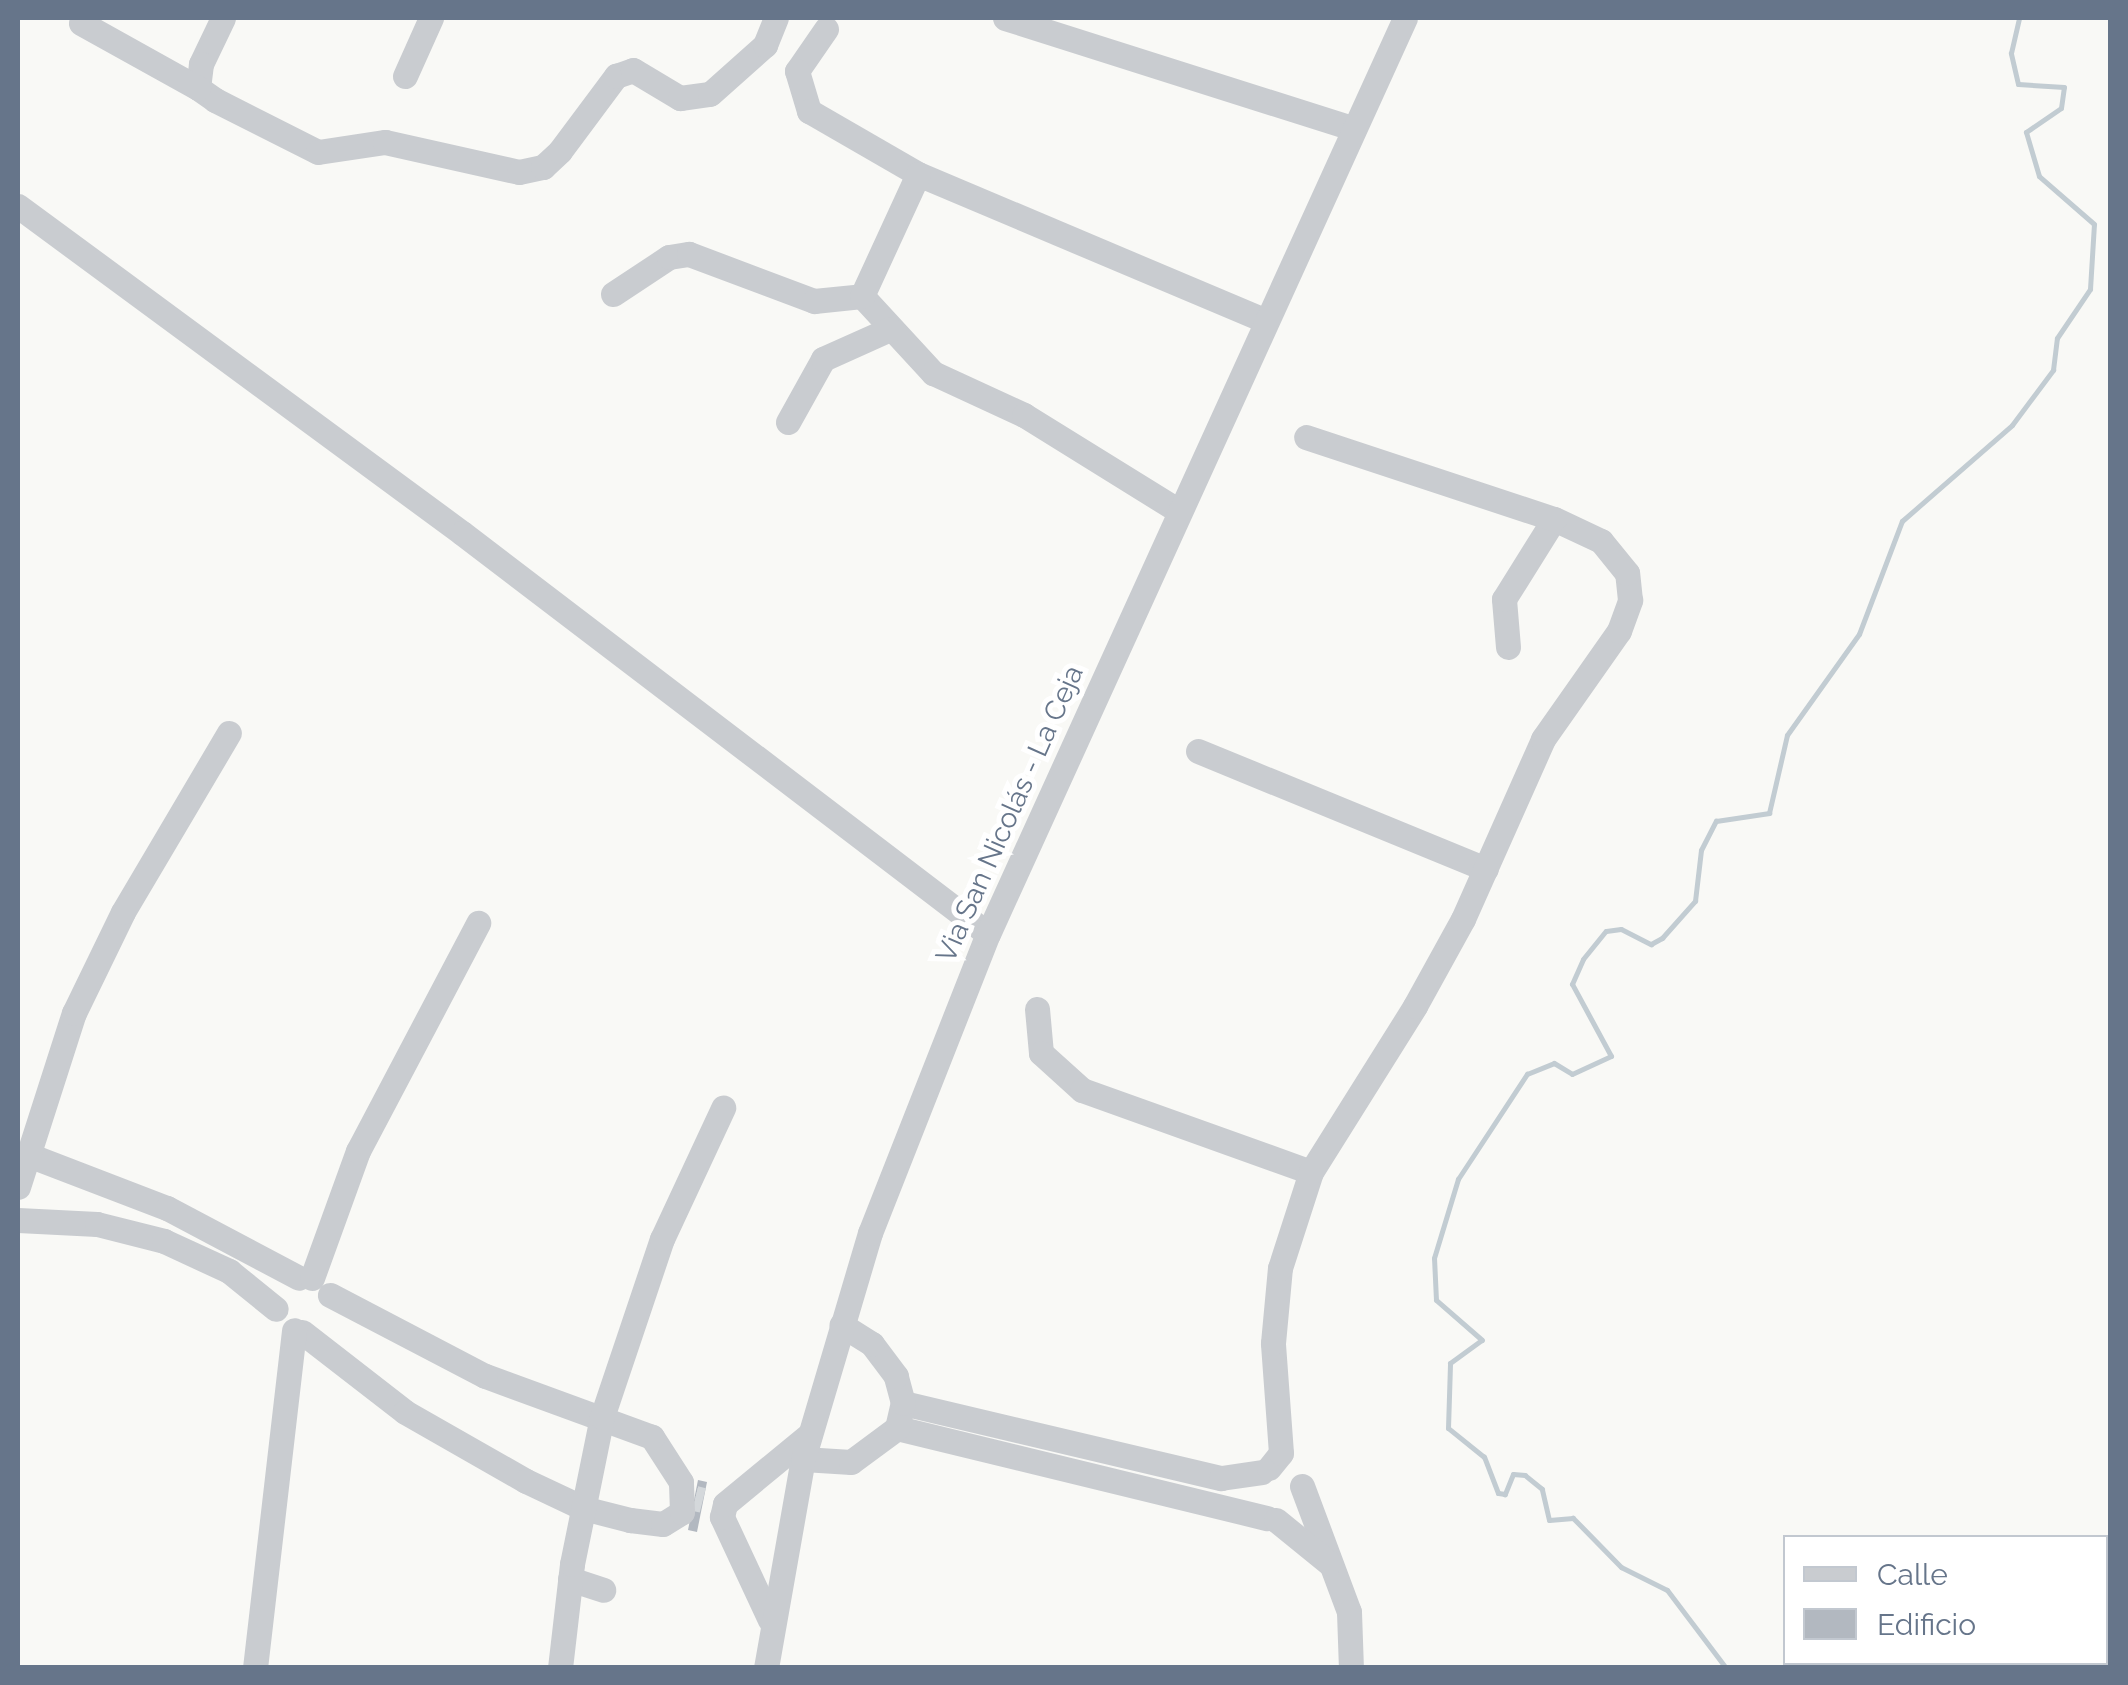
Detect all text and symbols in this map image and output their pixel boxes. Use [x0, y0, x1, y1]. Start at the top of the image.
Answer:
street label: Via San Nicolás - La Ceja [929, 660, 1091, 968]
legend [1783, 1535, 2108, 1665]
text: Calle [1877, 1557, 1948, 1592]
text: Edificio [1877, 1607, 1976, 1642]

